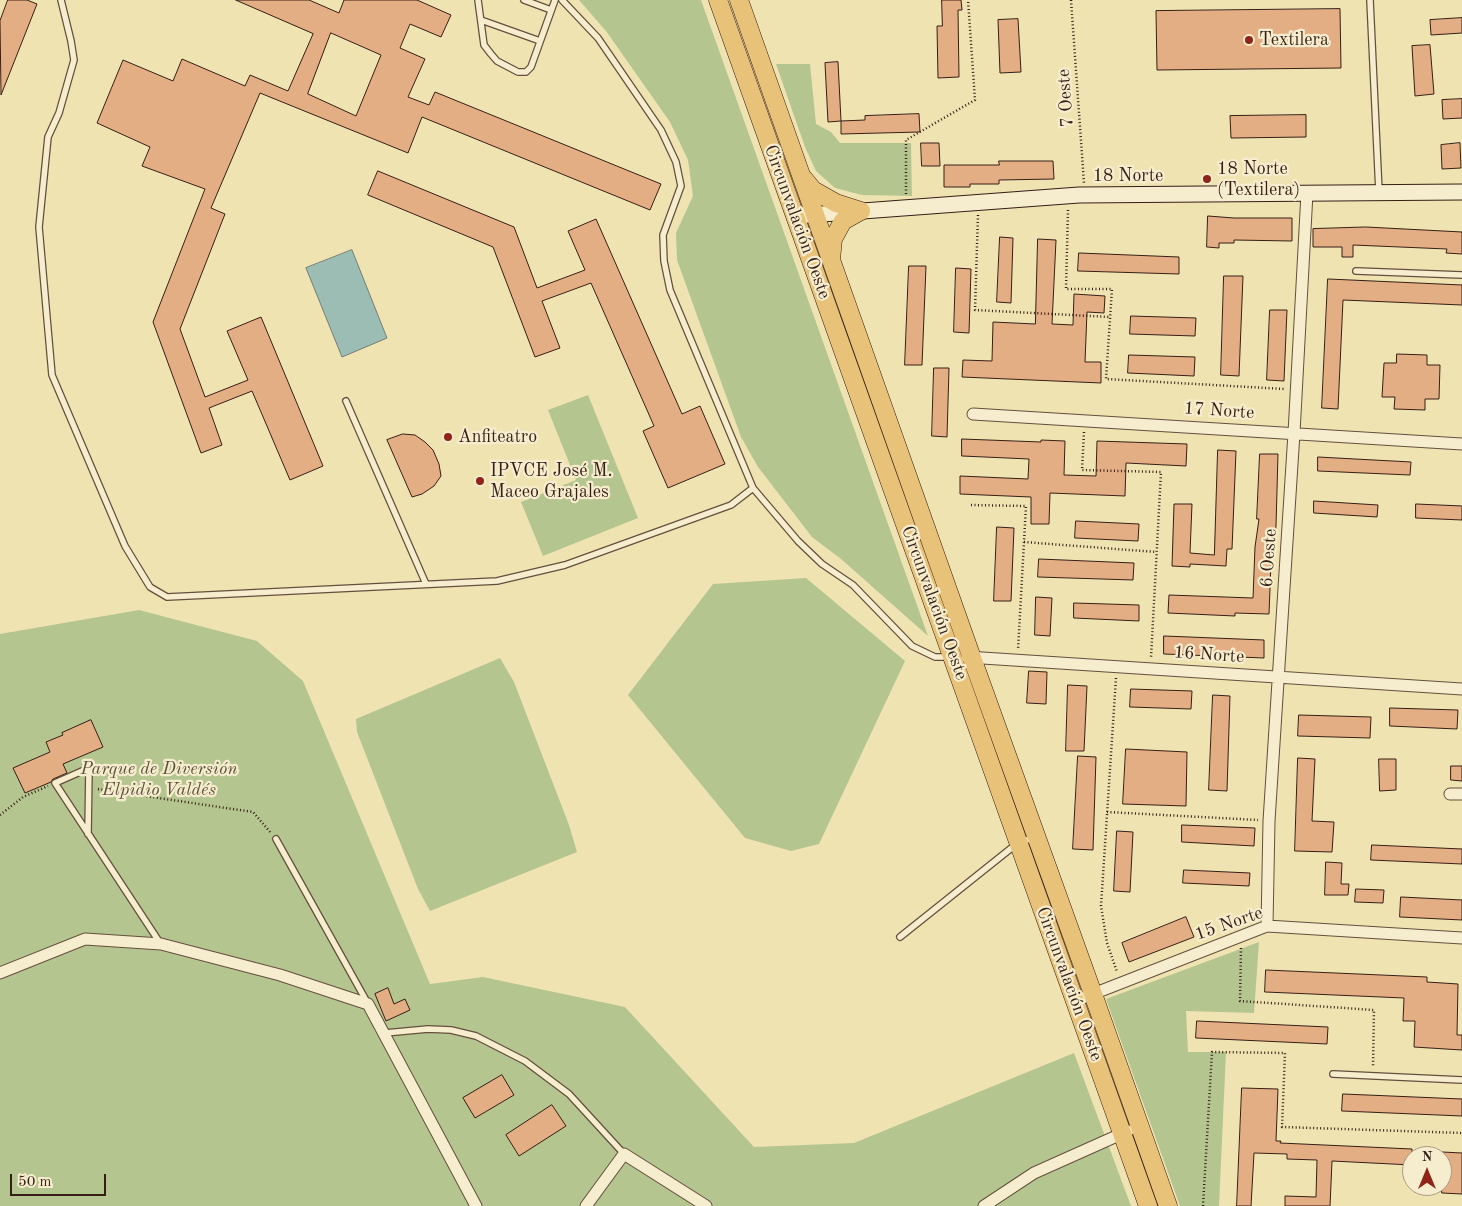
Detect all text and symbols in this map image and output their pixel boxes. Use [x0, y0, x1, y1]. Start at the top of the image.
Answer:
place label: Textilera [1259, 29, 1329, 51]
marker: Textilera [1243, 34, 1255, 46]
street label: 7 Oeste [1053, 68, 1079, 128]
street label: Circunvalación Oeste [759, 142, 835, 302]
place label: 18 Norte (Textilera) [1217, 158, 1300, 200]
street label: 18 Norte [1093, 165, 1163, 187]
marker: 18 Norte (Textilera) [1201, 173, 1213, 185]
street label: 17 Norte [1183, 398, 1255, 424]
place label: Anfiteatro [458, 426, 537, 448]
marker: Anfiteatro [442, 431, 454, 443]
place label: IPVCE José M. Maceo Grajales [490, 460, 613, 502]
marker: IPVCE José M. Maceo Grajales [474, 475, 486, 487]
street label: Circunvalación Oeste [896, 523, 972, 683]
street label: 6 Oeste [1256, 528, 1282, 588]
street label: 16 Norte [1173, 642, 1245, 668]
park label: Parque de Diversión Elpidio Valdés [81, 758, 237, 801]
street label: 15 Norte [1192, 902, 1266, 946]
street label: Circunvalación Oeste [1031, 904, 1107, 1064]
north arrow [1402, 1146, 1452, 1196]
text: N [1422, 1150, 1432, 1164]
scale bar [12, 1164, 109, 1196]
text: 50 m [18, 1175, 52, 1190]

